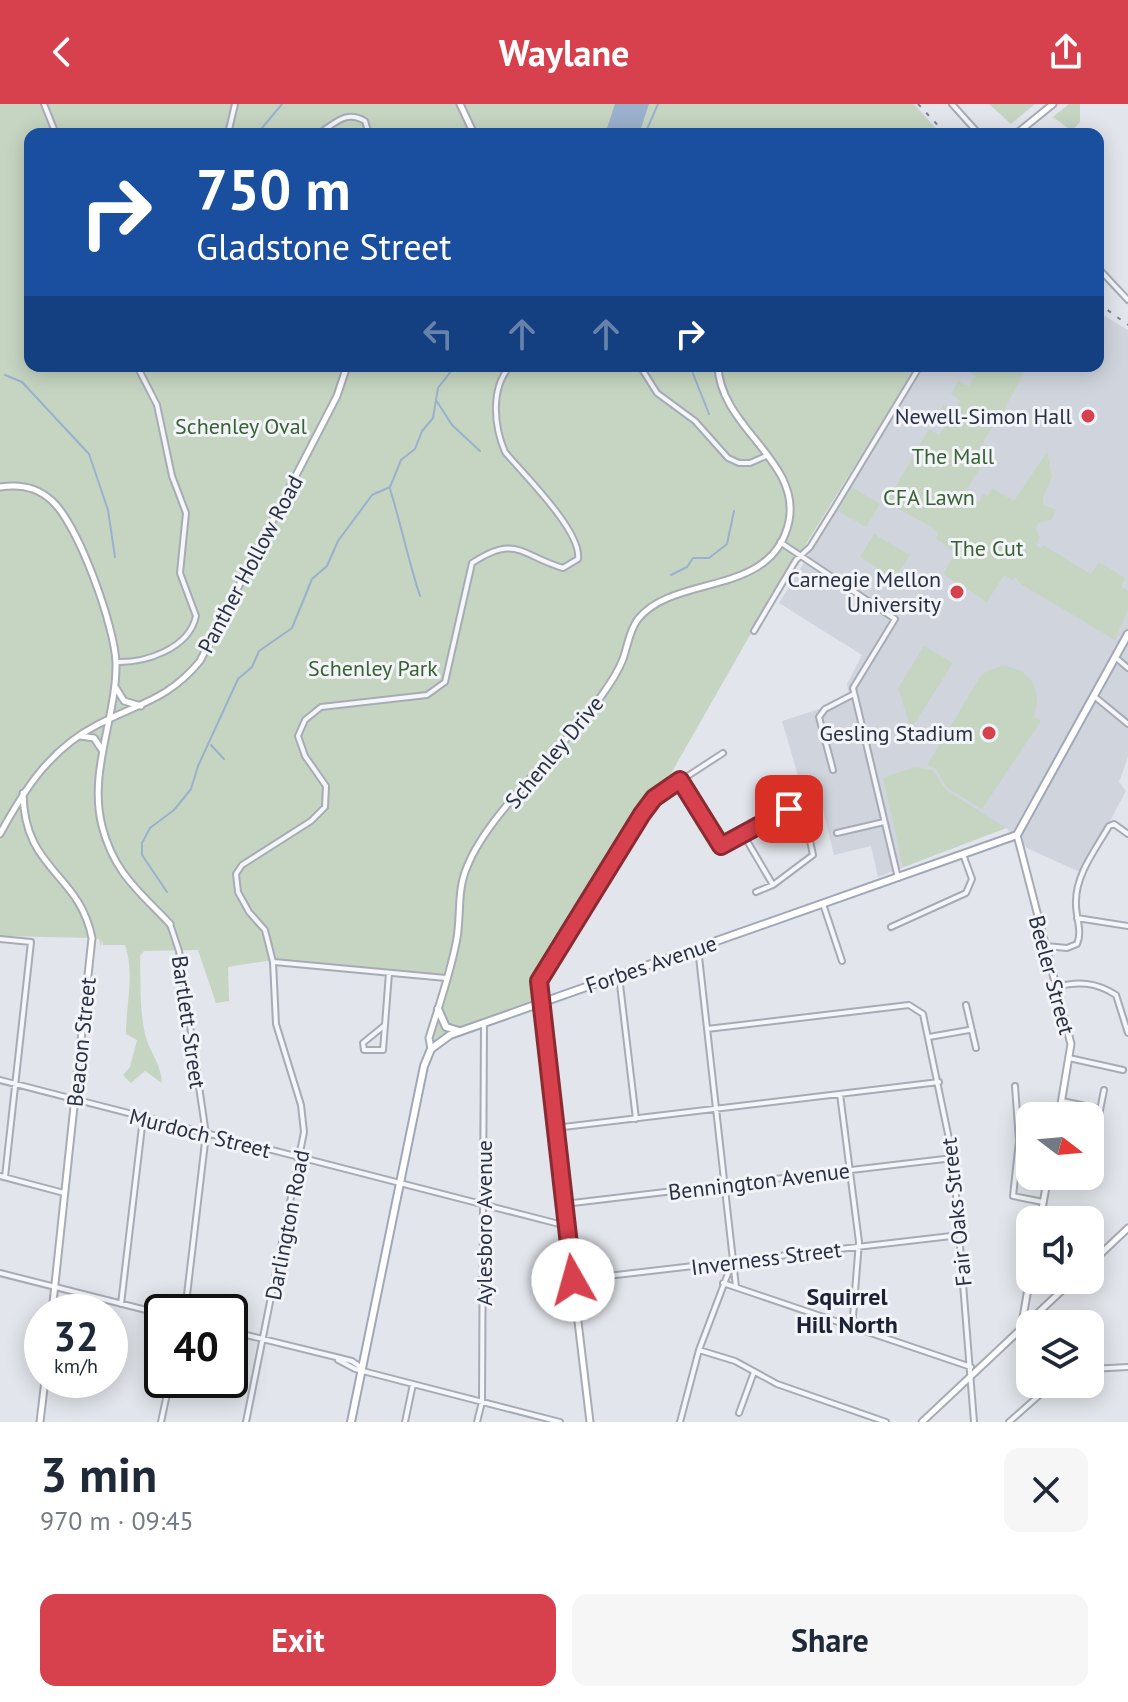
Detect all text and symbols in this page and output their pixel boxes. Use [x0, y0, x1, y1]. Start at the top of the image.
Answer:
text: Waylane [499, 29, 629, 76]
icon: back [40, 30, 84, 74]
icon: share [1044, 30, 1088, 74]
text: 750 m [196, 153, 351, 225]
icon: right [64, 160, 168, 264]
text: Gladstone Street [196, 223, 452, 270]
icon: left [416, 312, 460, 356]
icon: ahead [500, 312, 544, 356]
icon: ahead [584, 312, 628, 356]
icon: right [668, 312, 712, 356]
place label: Newell-Simon Hall [895, 402, 1073, 430]
marker: Newell-Simon Hall [1079, 407, 1097, 425]
park label: Schenley Oval [175, 412, 308, 440]
park label: The Mall [912, 442, 995, 470]
street label: Panther Hollow Road [191, 470, 309, 658]
park label: CFA Lawn [883, 483, 975, 511]
park label: The Cut [951, 534, 1024, 562]
place label: Carnegie Mellon University [787, 565, 942, 618]
marker: Carnegie Mellon University [948, 583, 966, 601]
park label: Schenley Park [308, 654, 438, 682]
street label: Schenley Drive [499, 690, 609, 814]
place label: Gesling Stadium [820, 719, 973, 747]
marker: Gesling Stadium [980, 724, 998, 742]
pin [755, 775, 823, 843]
icon: arrive [767, 787, 811, 831]
street label: Beeler Street [1023, 912, 1081, 1038]
street label: Forbes Avenue [582, 928, 720, 1000]
street label: Bartlett Street [166, 954, 212, 1091]
street label: Beacon Street [60, 975, 102, 1108]
street label: Murdoch Street [127, 1102, 274, 1164]
north arrow [1016, 1102, 1104, 1190]
map controls [1016, 1102, 1104, 1398]
street label: Fair Oaks Street [934, 1136, 978, 1288]
street label: Aylesboro Avenue [470, 1140, 498, 1306]
street label: Darlington Road [259, 1148, 315, 1302]
street label: Bennington Avenue [667, 1156, 851, 1206]
button: sound [1016, 1206, 1104, 1294]
street label: Inverness Street [689, 1235, 843, 1281]
position arrow [531, 1238, 615, 1322]
district label: Squirrel Hill North [796, 1281, 898, 1340]
speed limit sign: 40 [144, 1294, 248, 1398]
text: 32 [53, 1310, 99, 1362]
button: layers [1016, 1310, 1104, 1398]
text: km/h [54, 1353, 98, 1379]
text: 3 min [40, 1443, 157, 1505]
button: close [1004, 1448, 1088, 1532]
text: 970 m · 09:45 [40, 1504, 194, 1537]
button: Exit [40, 1594, 556, 1686]
button: Share [572, 1594, 1088, 1686]

